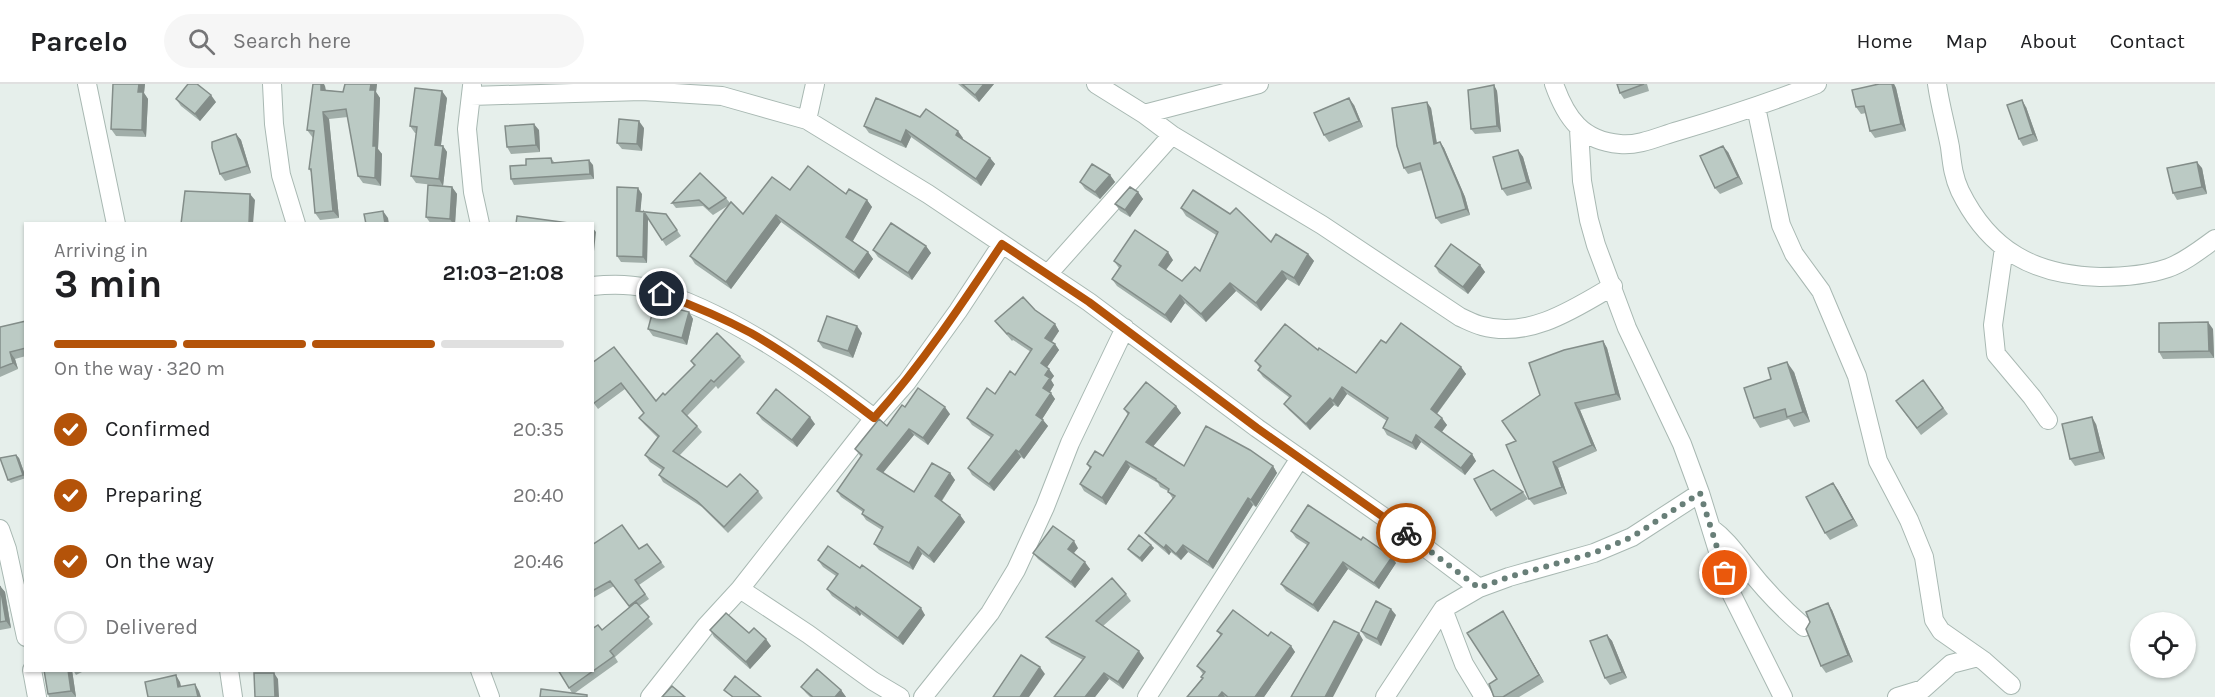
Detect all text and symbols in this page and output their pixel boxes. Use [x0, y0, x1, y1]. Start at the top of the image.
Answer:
search box [164, 14, 584, 68]
text: Parcelo [30, 25, 128, 58]
icon: search [185, 25, 218, 58]
text: Search here [233, 28, 351, 54]
text: Home [1857, 29, 1913, 53]
text: Map [1946, 29, 1987, 53]
text: About [2020, 29, 2077, 53]
text: Contact [2110, 29, 2185, 53]
text: Arriving in [54, 239, 148, 262]
text: 21:03–21:08 [443, 260, 564, 286]
text: 3 min [54, 261, 162, 307]
pin [636, 268, 687, 319]
icon: home [645, 277, 678, 310]
text: On the way · 320 m [54, 357, 225, 380]
icon: check [54, 413, 87, 446]
text: Confirmed [105, 416, 211, 442]
text: 20:35 [513, 418, 564, 441]
icon: check [54, 479, 87, 512]
text: Preparing [105, 482, 202, 508]
text: 20:40 [513, 484, 564, 507]
courier [1376, 503, 1436, 563]
icon: bike [1390, 517, 1423, 550]
icon: check [54, 545, 87, 578]
pin [1699, 547, 1750, 598]
text: On the way [105, 548, 214, 574]
text: 20:46 [513, 550, 564, 573]
icon: bag [1708, 556, 1741, 589]
map controls [2130, 612, 2196, 678]
button: locate [2130, 612, 2196, 678]
text: Delivered [105, 614, 198, 640]

